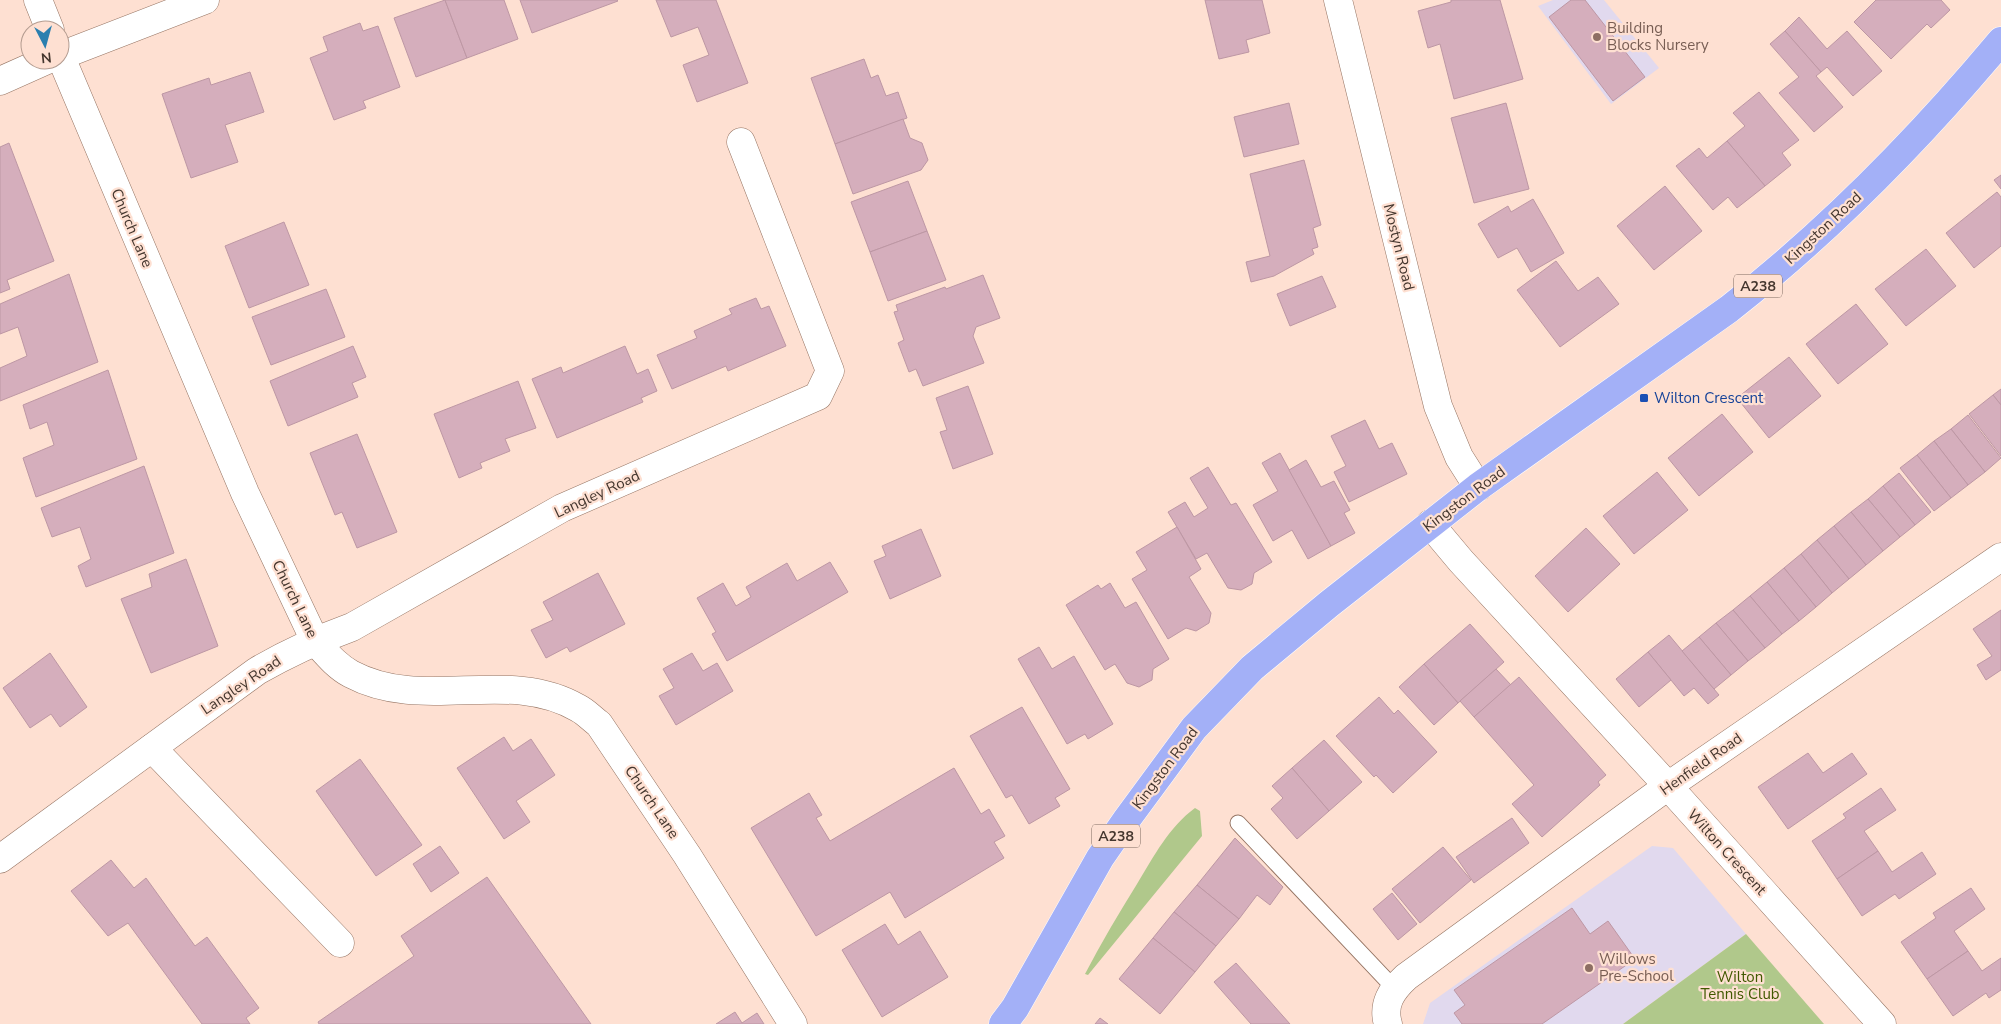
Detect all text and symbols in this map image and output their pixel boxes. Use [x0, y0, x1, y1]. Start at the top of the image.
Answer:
place label: Building Blocks Nursery [1607, 18, 1709, 55]
north arrow [20, 20, 70, 70]
marker: Building Blocks Nursery [1591, 31, 1603, 43]
text: N [40, 47, 53, 67]
street label: Church Lane [106, 185, 158, 271]
street label: Kingston Road [1780, 187, 1866, 269]
street label: Mostyn Road [1379, 202, 1419, 292]
road number: A238 [1734, 274, 1782, 298]
place label: Wilton Crescent [1654, 388, 1764, 408]
marker: Wilton Crescent [1638, 392, 1650, 404]
street label: Kingston Road [1419, 461, 1509, 537]
street label: Langley Road [551, 465, 643, 523]
street label: Church Lane [268, 557, 322, 641]
street label: Langley Road [197, 651, 285, 719]
street label: Kingston Road [1127, 723, 1203, 813]
street label: Henfield Road [1656, 728, 1746, 800]
street label: Church Lane [620, 761, 684, 843]
street label: Wilton Crescent [1683, 805, 1771, 900]
road number: A238 [1092, 824, 1140, 848]
place label: Willows Pre-School [1599, 949, 1674, 986]
marker: Willows Pre-School [1583, 962, 1595, 974]
park label: Wilton Tennis Club [1700, 967, 1780, 1004]

